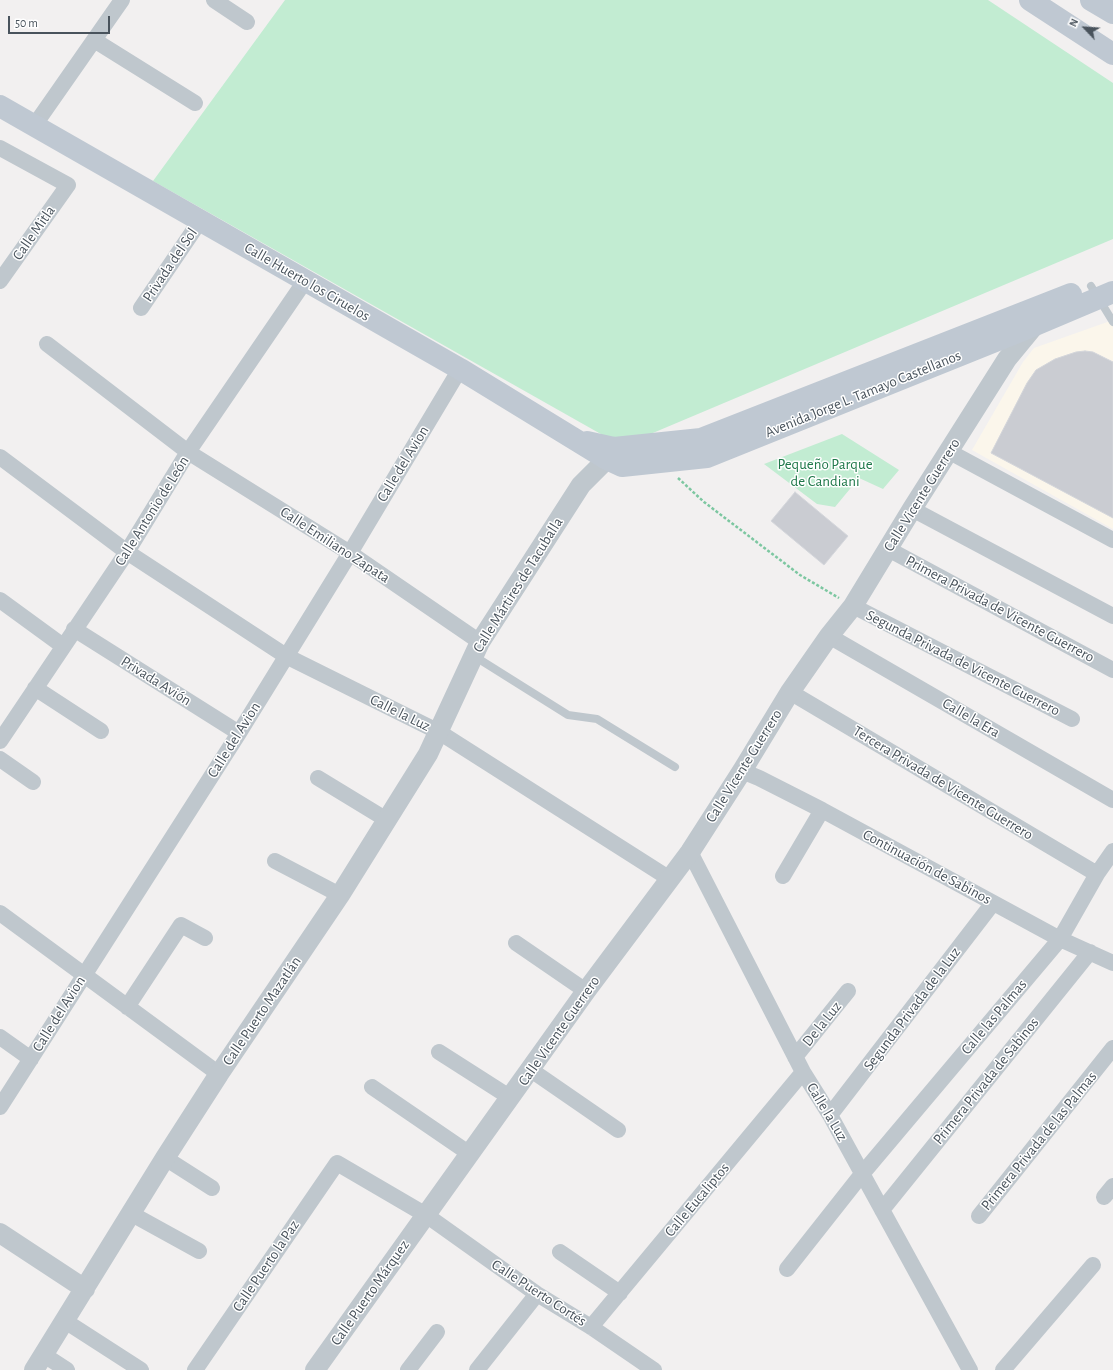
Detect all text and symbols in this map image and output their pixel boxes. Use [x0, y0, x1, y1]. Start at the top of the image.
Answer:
scale bar [10, 8, 112, 34]
north arrow [1065, 8, 1105, 48]
text: 50 m [15, 17, 38, 29]
text: N [1067, 17, 1080, 29]
street label: Calle Mitla [9, 202, 59, 264]
street label: Privada del Sol [139, 225, 201, 305]
street label: Calle Huerto los Ciruelos [241, 239, 373, 325]
street label: Avenida Jorge L. Tamayo Castellanos [762, 346, 964, 442]
street label: Calle del Avion [373, 423, 433, 505]
street label: Calle Vicente Guerrero [880, 435, 964, 555]
street label: Calle Antonio de León [111, 453, 193, 569]
park label: Pequeño Parque de Candiani [777, 455, 873, 490]
street label: Calle Emiliano Zapata [277, 503, 393, 587]
street label: Calle Mártires de Tacuballa [469, 514, 567, 656]
street label: Primera Privada de Vicente Guerrero [903, 552, 1097, 666]
street label: Segunda Privada de Vicente Guerrero [863, 606, 1063, 720]
street label: Privada Avión [117, 652, 195, 710]
street label: Calle la Luz [367, 691, 433, 735]
street label: Calle la Era [939, 694, 1003, 742]
street label: Calle del Avion [204, 699, 264, 781]
street label: Calle Vicente Guerrero [702, 706, 786, 826]
street label: Tercera Privada de Vicente Guerrero [850, 722, 1036, 844]
street label: Continuación de Sabinos [860, 826, 994, 908]
street label: Segunda Privada de la Luz [860, 944, 964, 1074]
street label: Calle Puerto Mazatlán [219, 953, 305, 1069]
street label: Calle del Avion [29, 973, 89, 1055]
street label: Calle Vicente Guerrero [514, 973, 604, 1089]
street label: Calle las Palmas [957, 976, 1031, 1058]
street label: De la Luz [799, 998, 845, 1050]
street label: Primera Privada de Sabinos [929, 1014, 1043, 1148]
street label: Primera Privada de las Palmas [977, 1068, 1101, 1214]
street label: Calle la Luz [803, 1080, 851, 1144]
street label: Calle Eucaliptos [661, 1159, 733, 1241]
street label: Calle Puerto la Paz [229, 1217, 303, 1315]
street label: Calle Puerto Márquez [327, 1237, 413, 1349]
street label: Calle Puerto Cortés [488, 1256, 590, 1330]

